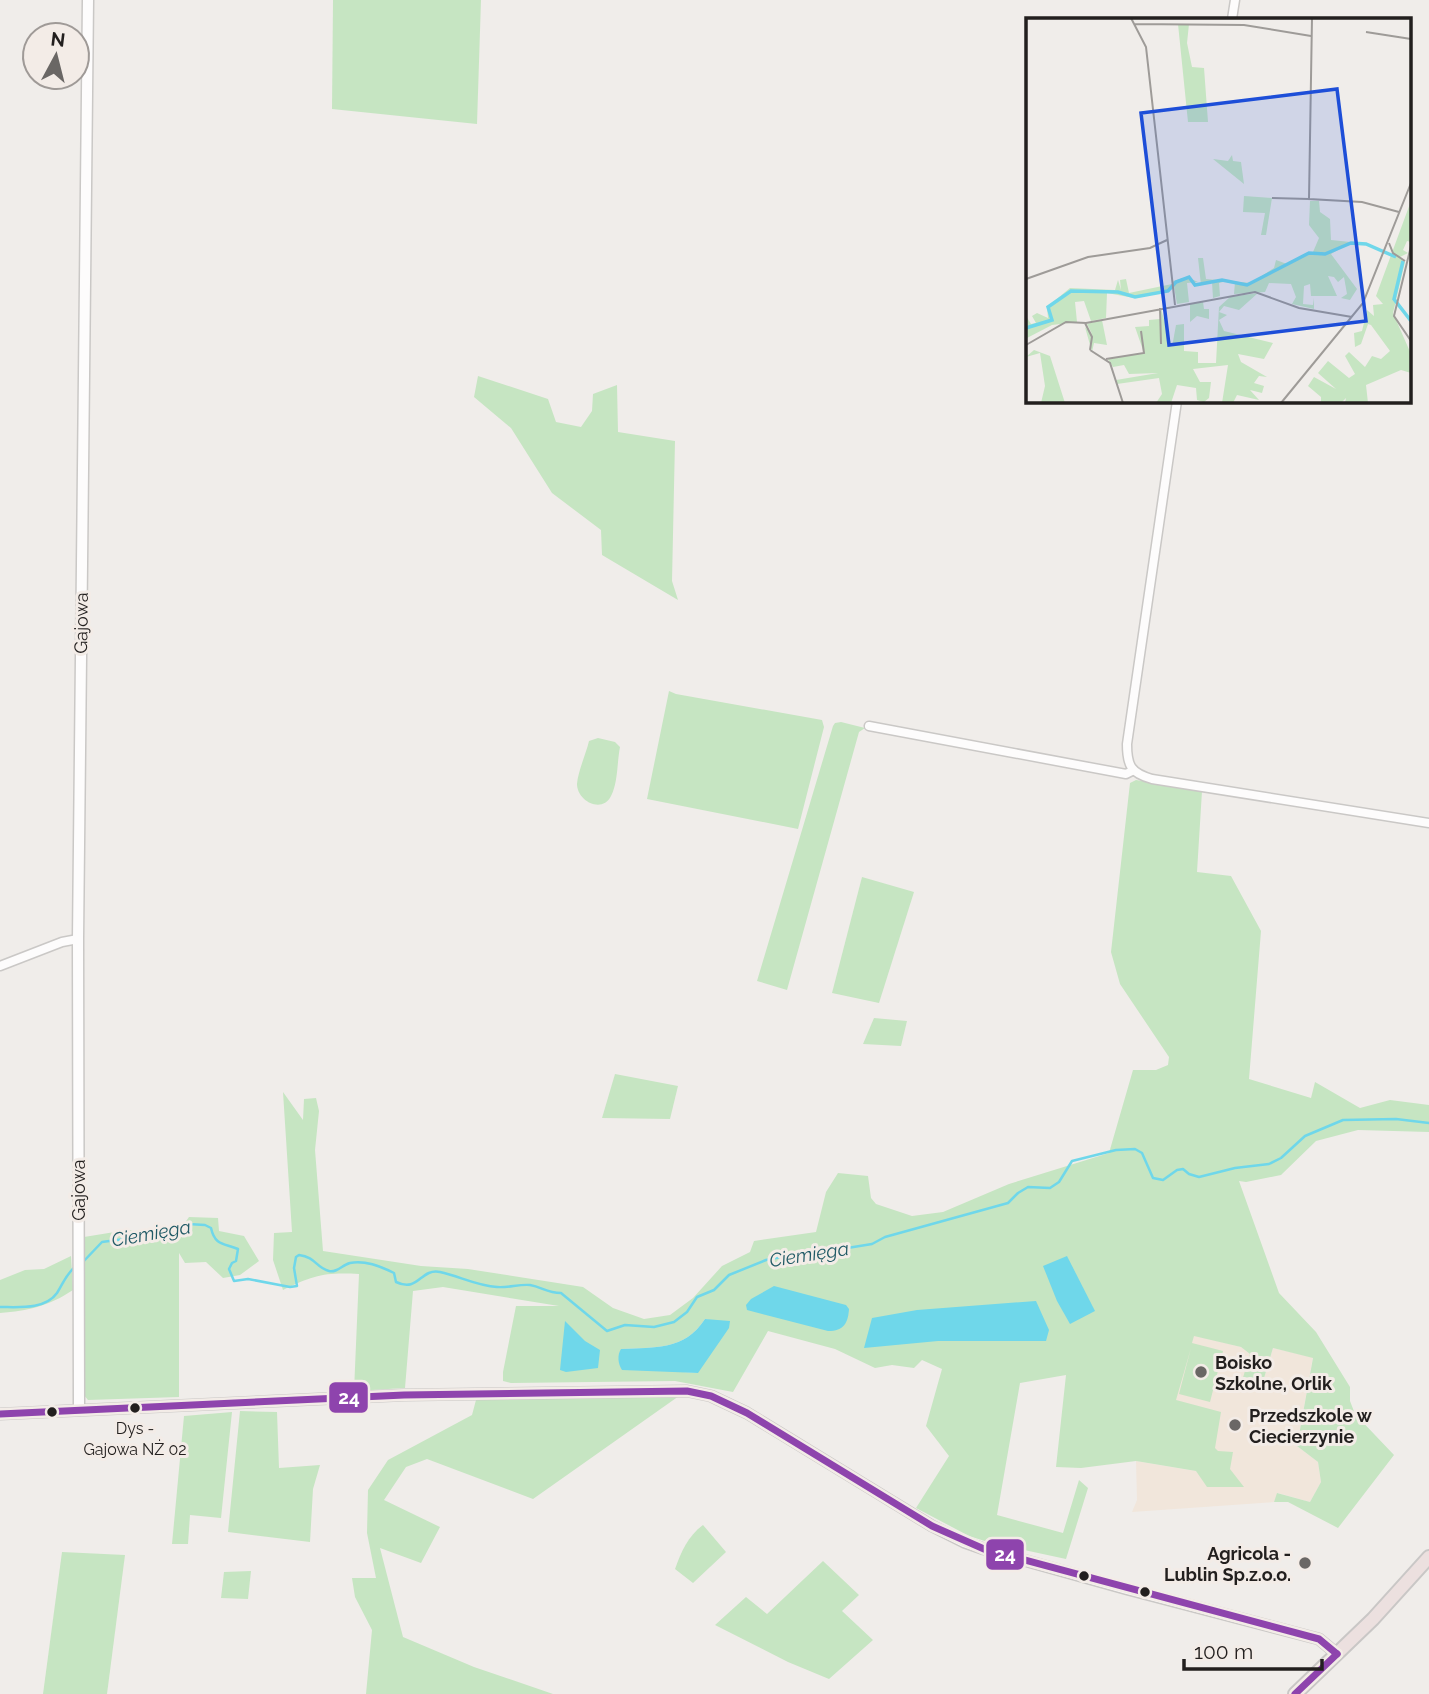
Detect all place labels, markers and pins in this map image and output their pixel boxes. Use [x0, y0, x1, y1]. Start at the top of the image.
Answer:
place label: Boisko Szkolne, Orlik [1215, 1352, 1333, 1394]
marker: Boisko Szkolne, Orlik [1193, 1364, 1209, 1380]
marker: Dys - Gajowa NŻ 02 [128, 1401, 142, 1415]
unlabelled marker [45, 1405, 59, 1419]
place label: Przedszkole w Ciecierzynie [1249, 1405, 1373, 1447]
marker: Przedszkole w Ciecierzynie [1227, 1417, 1243, 1433]
place label: Dys - Gajowa NŻ 02 [83, 1419, 187, 1459]
place label: Agricola - Lublin Sp.z.o.o. [1164, 1543, 1291, 1585]
marker: Agricola - Lublin Sp.z.o.o. [1297, 1555, 1313, 1571]
unlabelled marker [1077, 1569, 1091, 1583]
unlabelled marker [1138, 1585, 1152, 1599]

